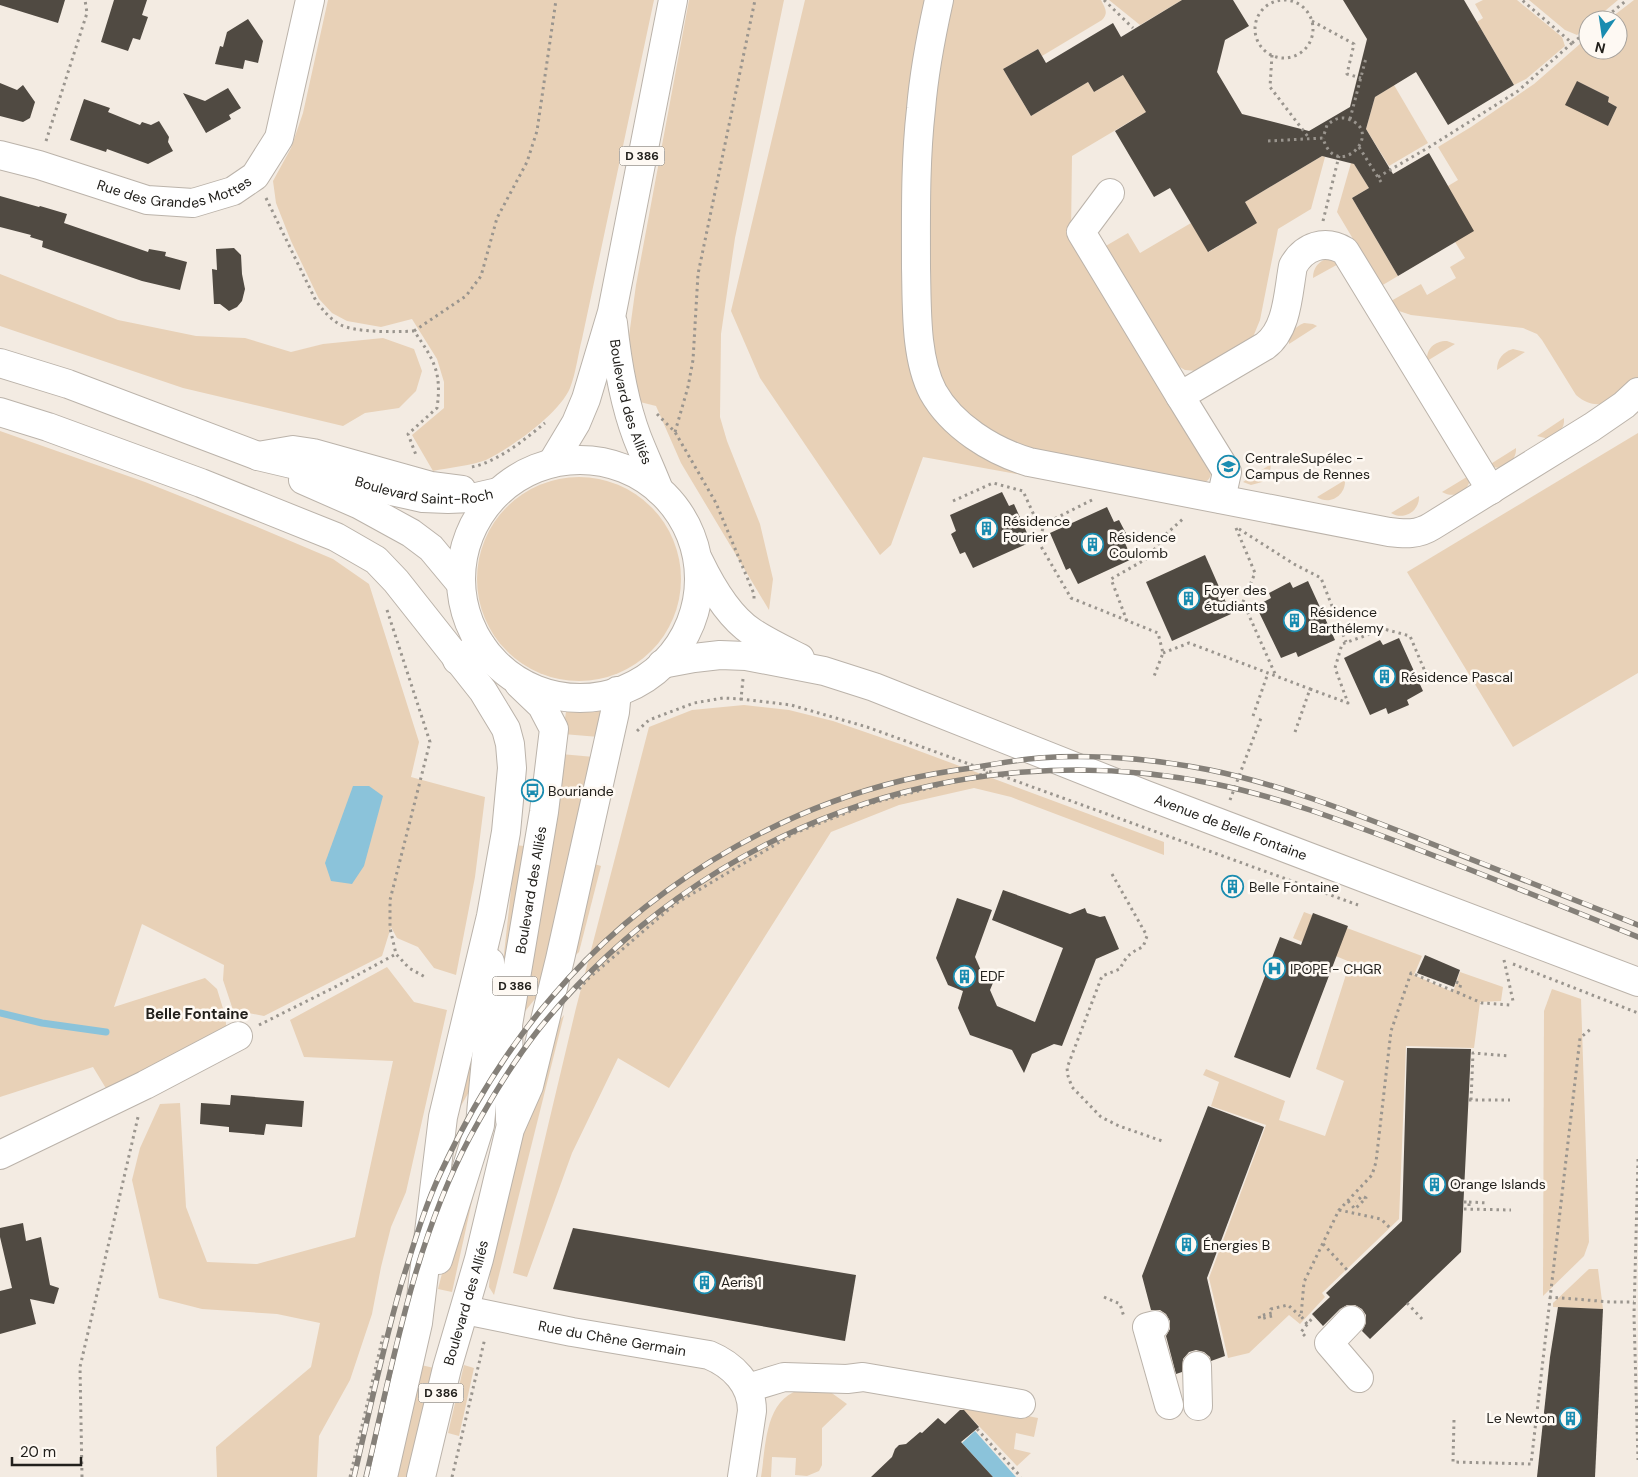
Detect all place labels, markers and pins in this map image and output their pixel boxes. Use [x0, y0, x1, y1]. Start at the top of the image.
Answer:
place label: CentraleSupélec - Campus de Rennes [1245, 449, 1370, 483]
school or university icon: CentraleSupélec - Campus de Rennes [1217, 454, 1241, 478]
place label: Résidence Fourier [1003, 512, 1070, 546]
building icon: Résidence Fourier [975, 517, 999, 541]
place label: Résidence Coulomb [1109, 528, 1176, 562]
building icon: Résidence Coulomb [1081, 533, 1105, 557]
place label: Foyer des étudiants [1204, 581, 1267, 615]
building icon: Foyer des étudiants [1176, 586, 1200, 610]
place label: Résidence Barthélemy [1310, 603, 1384, 637]
building icon: Résidence Barthélemy [1282, 608, 1306, 632]
building icon: Résidence Pascal [1373, 665, 1397, 689]
place label: Résidence Pascal [1401, 668, 1513, 686]
bus stop icon: Bouriande [520, 779, 544, 803]
place label: Bouriande [548, 782, 614, 800]
building icon: Belle Fontaine [1221, 875, 1245, 899]
place label: Belle Fontaine [1249, 878, 1339, 896]
hospital icon: IPOPE - CHGR [1262, 957, 1286, 981]
place label: IPOPE - CHGR [1290, 960, 1382, 978]
building icon: EDF [952, 964, 976, 988]
place label: EDF [980, 967, 1006, 985]
building icon: Orange Islands [1422, 1172, 1446, 1196]
place label: Orange Islands [1450, 1175, 1546, 1193]
building icon: Énergies B [1175, 1233, 1199, 1257]
place label: Énergies B [1203, 1236, 1270, 1254]
building icon: Aeris 1 [693, 1270, 717, 1294]
place label: Aeris 1 [721, 1273, 762, 1291]
building icon: Le Newton [1559, 1406, 1583, 1430]
place label: Le Newton [1487, 1409, 1555, 1427]

